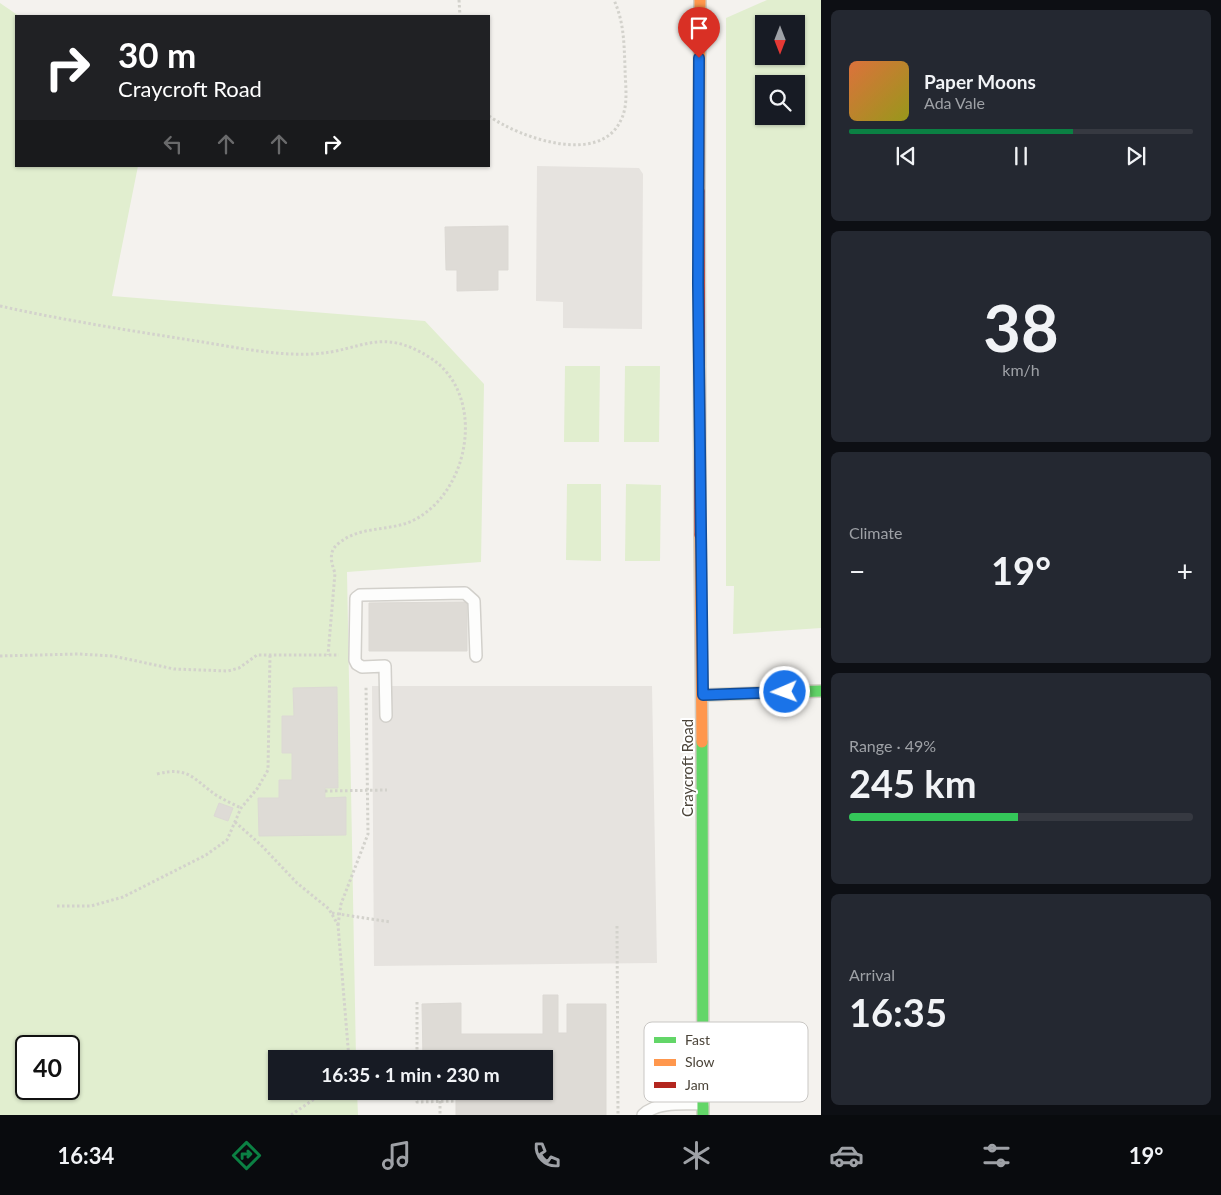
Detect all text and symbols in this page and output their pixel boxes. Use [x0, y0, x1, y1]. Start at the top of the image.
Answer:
pin [678, 7, 720, 58]
icon: arrive [685, 14, 713, 42]
north arrow [755, 15, 805, 65]
map controls [755, 15, 805, 125]
text: 30 m [118, 33, 196, 75]
icon: right [35, 35, 100, 100]
text: Paper Moons [924, 70, 1036, 93]
text: Craycroft Road [118, 75, 262, 102]
button: search [755, 75, 805, 125]
text: Ada Vale [924, 93, 985, 112]
icon: left [159, 130, 187, 158]
icon: ahead [212, 130, 240, 158]
icon: ahead [265, 130, 293, 158]
icon: right [318, 130, 346, 158]
icon: previous [892, 142, 920, 170]
icon: pause [1007, 142, 1035, 170]
icon: next [1122, 142, 1150, 170]
text: 38 [983, 288, 1059, 366]
text: km/h [1002, 360, 1040, 379]
text: Climate [849, 523, 902, 542]
text: 19° [991, 547, 1051, 593]
text: − [849, 554, 865, 588]
text: + [1177, 554, 1193, 588]
position arrow [758, 665, 810, 717]
street label: Craycroft Road [678, 719, 696, 817]
text: Range · 49% [849, 736, 936, 755]
text: 245 km [849, 760, 977, 806]
text: Arrival [849, 965, 895, 984]
text: 16:35 [849, 989, 947, 1035]
legend [644, 1022, 808, 1102]
text: Fast [685, 1031, 710, 1048]
speed limit sign: 40 [15, 1035, 80, 1100]
text: Slow [685, 1053, 715, 1070]
text: 16:35 · 1 min · 230 m [321, 1063, 500, 1086]
text: Jam [685, 1076, 709, 1093]
icon: directions [229, 1138, 264, 1173]
icon: music [379, 1138, 414, 1173]
icon: phone [529, 1138, 564, 1173]
icon: climate [679, 1138, 714, 1173]
icon: car [829, 1138, 864, 1173]
icon: filters [979, 1138, 1014, 1173]
text: 16:34 [57, 1142, 114, 1169]
text: 19° [1129, 1142, 1163, 1169]

